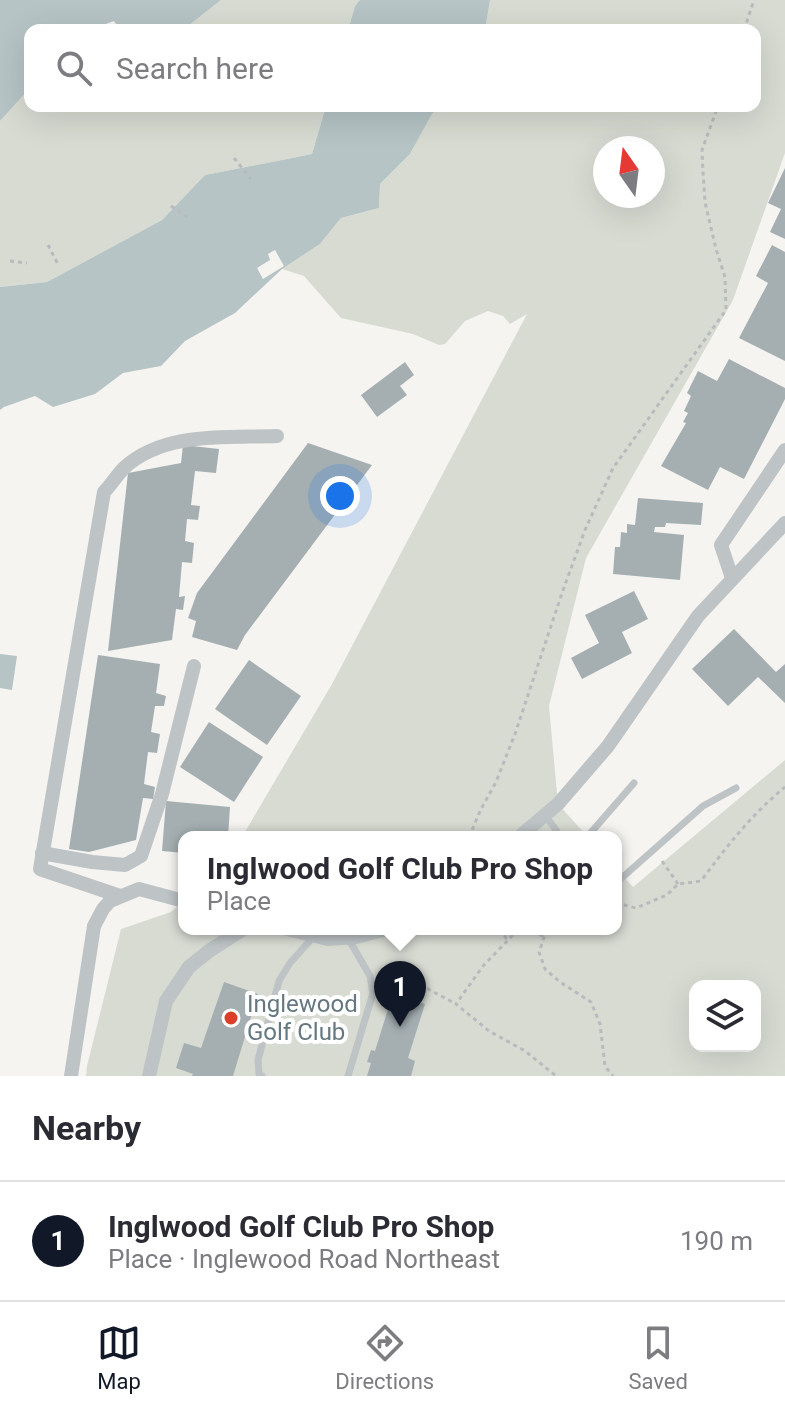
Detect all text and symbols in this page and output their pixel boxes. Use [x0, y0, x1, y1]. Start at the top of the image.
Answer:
search box [24, 24, 761, 112]
icon: search [52, 46, 96, 90]
text: Search here [116, 51, 274, 86]
north arrow [593, 136, 665, 208]
your location [320, 476, 360, 516]
popup [178, 831, 622, 935]
text: Inglwood Golf Club Pro Shop [207, 851, 593, 886]
text: Place [207, 886, 271, 916]
pin: 1 [374, 961, 426, 1027]
map controls [689, 980, 761, 1052]
button: layers [689, 980, 761, 1052]
place label: Inglewood Golf Club [247, 990, 358, 1046]
marker: Inglewood Golf Club [222, 1009, 240, 1027]
text: Nearby [32, 1108, 141, 1148]
text: Inglwood Golf Club Pro Shop [108, 1209, 494, 1244]
text: 1 [51, 1226, 65, 1256]
text: 190 m [680, 1226, 753, 1256]
text: Place · Inglewood Road Northeast [108, 1244, 500, 1274]
tab: Map [97, 1321, 141, 1394]
tab: Directions [335, 1321, 434, 1394]
tab: Saved [628, 1321, 688, 1394]

